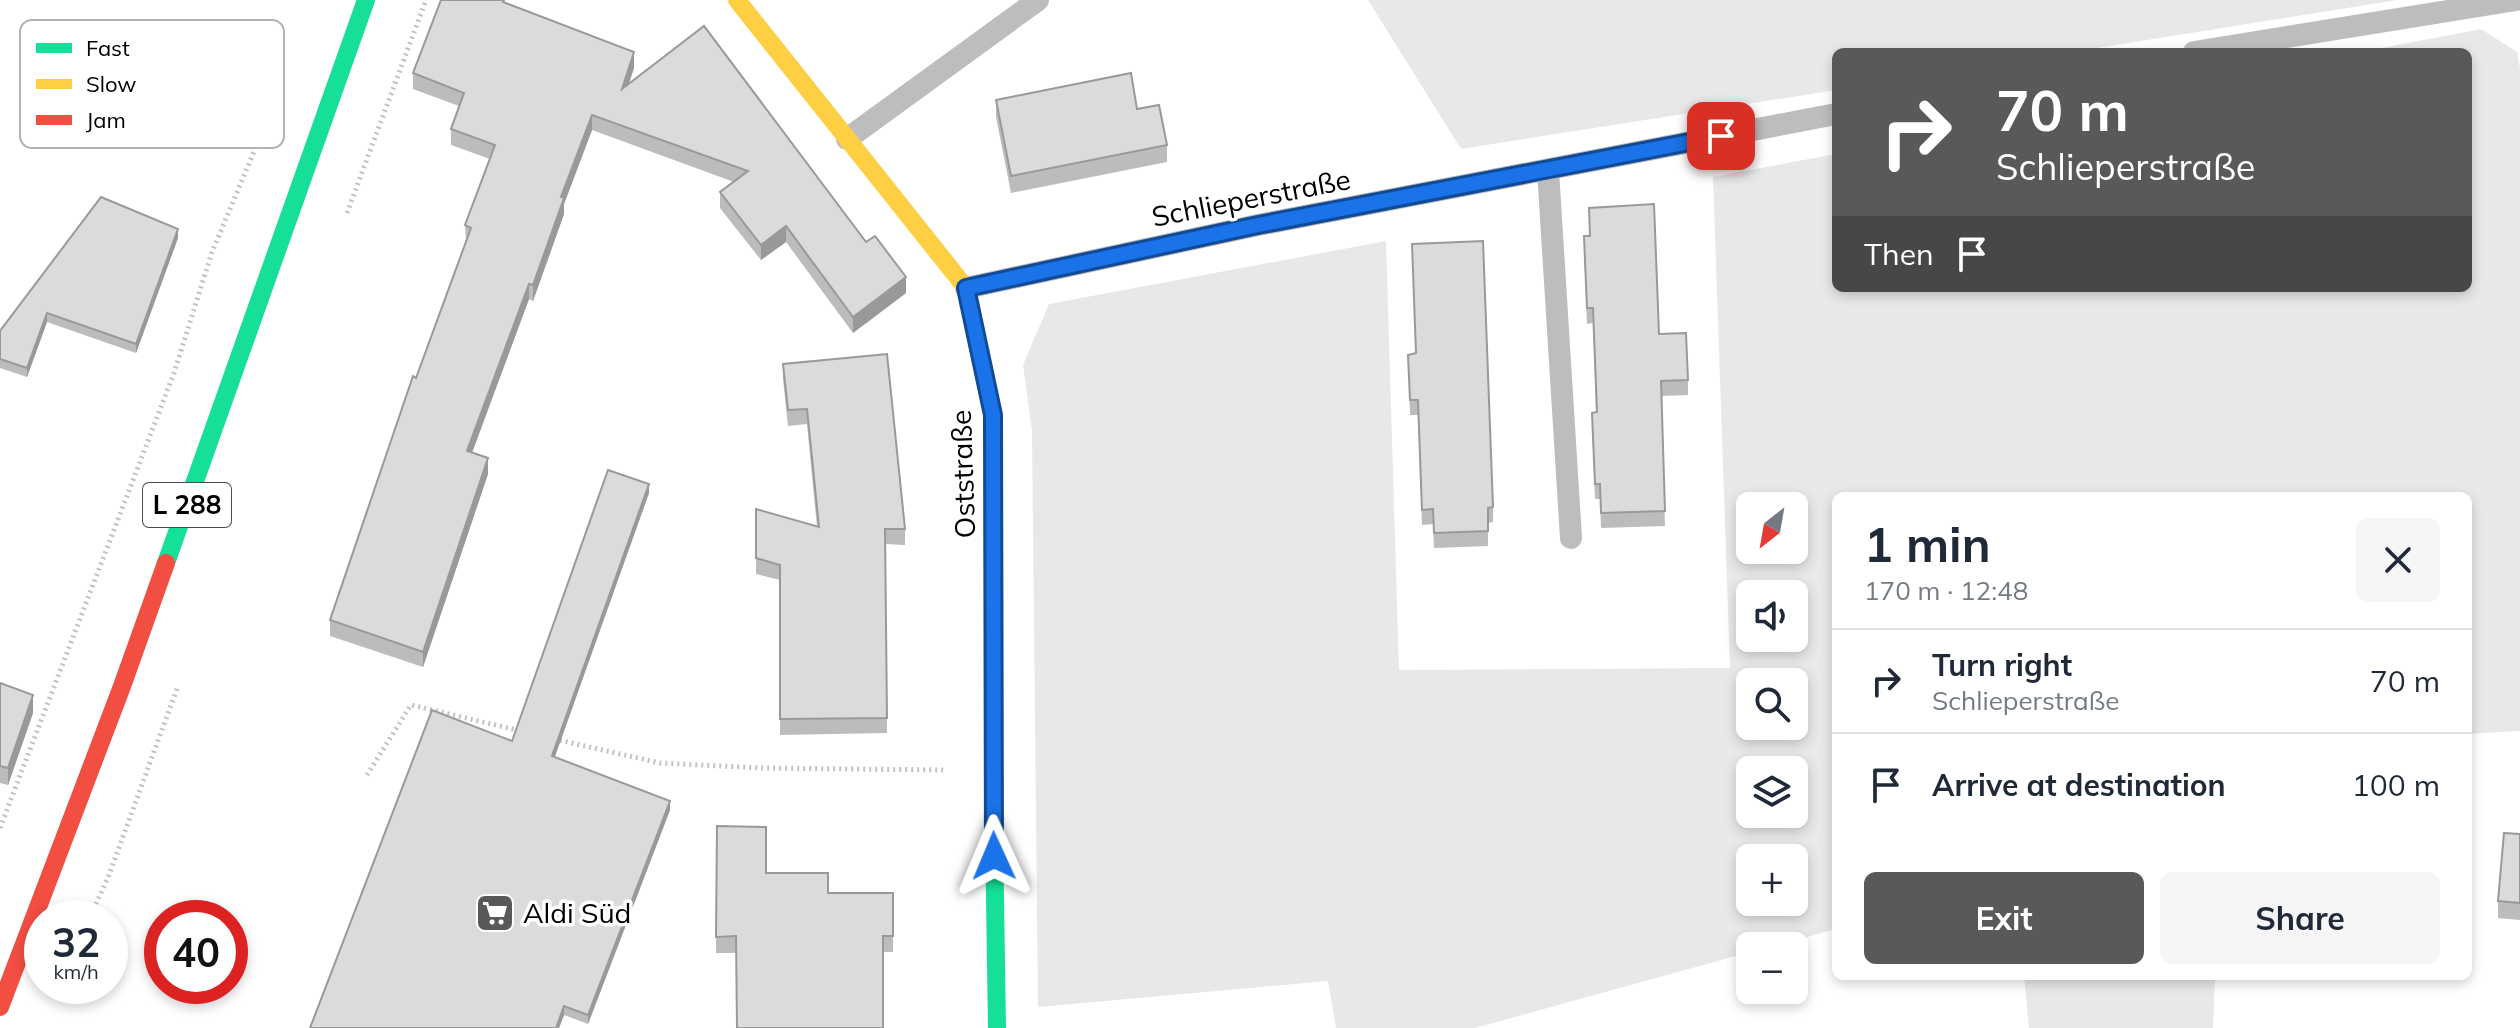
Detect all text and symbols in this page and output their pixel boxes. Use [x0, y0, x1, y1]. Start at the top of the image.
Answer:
legend [20, 20, 284, 148]
text: Fast [86, 34, 130, 62]
text: Slow [86, 70, 136, 98]
text: 70 m [1996, 75, 2129, 145]
icon: right [1864, 80, 1968, 184]
pin [1687, 102, 1755, 170]
text: Jam [86, 106, 126, 134]
icon: arrive [1699, 114, 1743, 158]
text: Schlieperstraße [1996, 144, 2255, 189]
street label: Schlieperstraße [1149, 161, 1353, 234]
icon: arrive [1950, 232, 1994, 276]
text: Then [1864, 235, 1934, 273]
street label: Oststraße [943, 409, 982, 539]
road number: L 288 [143, 483, 231, 527]
north arrow [1736, 492, 1808, 564]
map controls [1736, 492, 1808, 1004]
text: 1 min [1864, 514, 1991, 574]
button: close [2356, 518, 2440, 602]
text: 170 m · 12:48 [1864, 574, 2028, 607]
button: sound [1736, 580, 1808, 652]
text: Turn right [1932, 646, 2072, 684]
icon: right [1864, 659, 1908, 703]
text: 70 m [2370, 662, 2440, 700]
button: search [1736, 668, 1808, 740]
text: Schlieperstraße [1932, 684, 2119, 717]
button: layers [1736, 756, 1808, 828]
icon: arrive [1864, 763, 1908, 807]
text: Arrive at destination [1932, 766, 2226, 804]
text: 100 m [2352, 766, 2440, 804]
position arrow [952, 814, 1036, 898]
button: + [1736, 844, 1808, 916]
button: Exit [1864, 872, 2144, 964]
button: Share [2160, 872, 2440, 964]
supermarket icon: Aldi Süd [474, 892, 516, 934]
place label: Aldi Süd [523, 895, 631, 930]
speed limit sign: 40 [144, 900, 248, 1004]
text: 32 [52, 917, 100, 967]
button: − [1736, 932, 1808, 1004]
text: km/h [53, 959, 99, 984]

